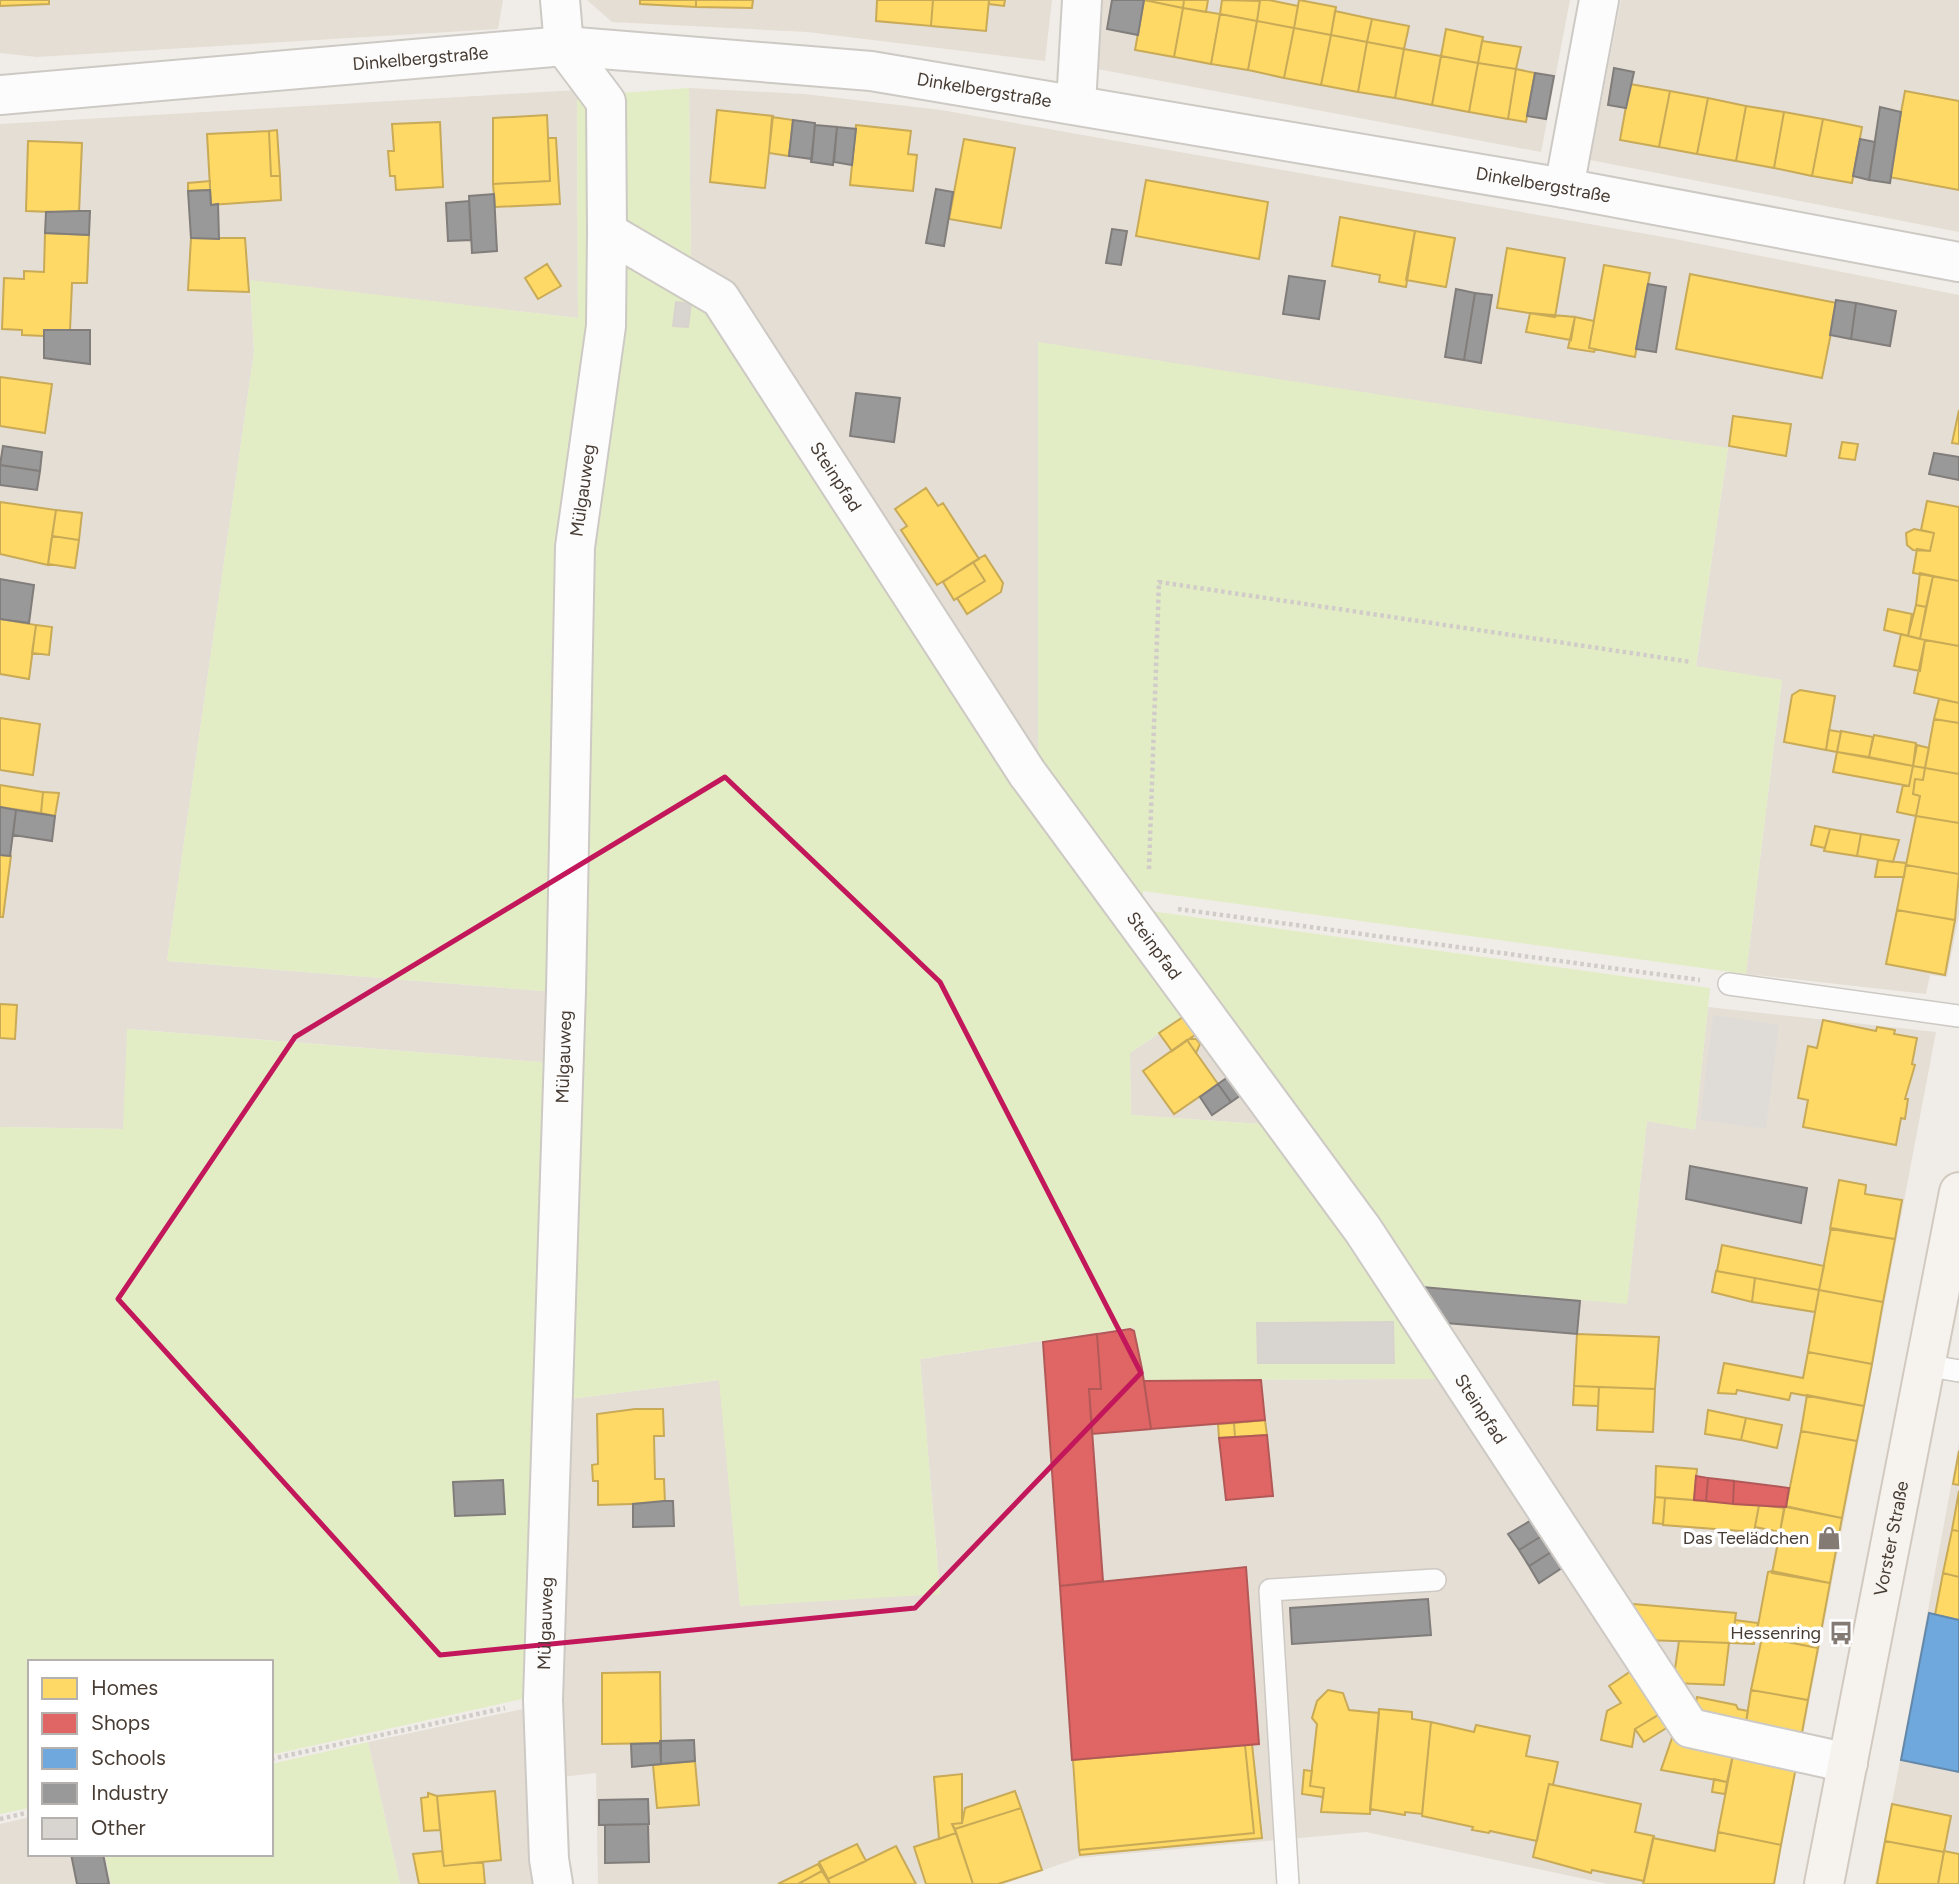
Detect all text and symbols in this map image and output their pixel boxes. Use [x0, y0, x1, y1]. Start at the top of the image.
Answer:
street label: Dinkelbergstraße [351, 42, 490, 75]
street label: Dinkelbergstraße [915, 68, 1054, 112]
street label: Dinkelbergstraße [1474, 162, 1613, 208]
street label: Steinpfad [805, 438, 866, 516]
street label: Mülgauweg [566, 443, 600, 538]
street label: Steinpfad [1122, 907, 1186, 984]
street label: Mülgauweg [551, 1010, 576, 1104]
street label: Steinpfad [1450, 1370, 1511, 1448]
street label: Vorster Straße [1869, 1479, 1913, 1598]
shop icon: Das Teelädchen [1815, 1524, 1843, 1552]
place label: Das Teelädchen [1683, 1527, 1809, 1549]
street label: Mülgauweg [533, 1576, 558, 1670]
bus stop icon: Hessenring [1827, 1619, 1855, 1647]
place label: Hessenring [1730, 1622, 1821, 1644]
legend [28, 1660, 273, 1856]
text: Homes [91, 1675, 158, 1700]
text: Shops [91, 1710, 150, 1735]
text: Schools [91, 1745, 166, 1770]
text: Industry [91, 1780, 168, 1805]
text: Other [91, 1815, 146, 1840]

